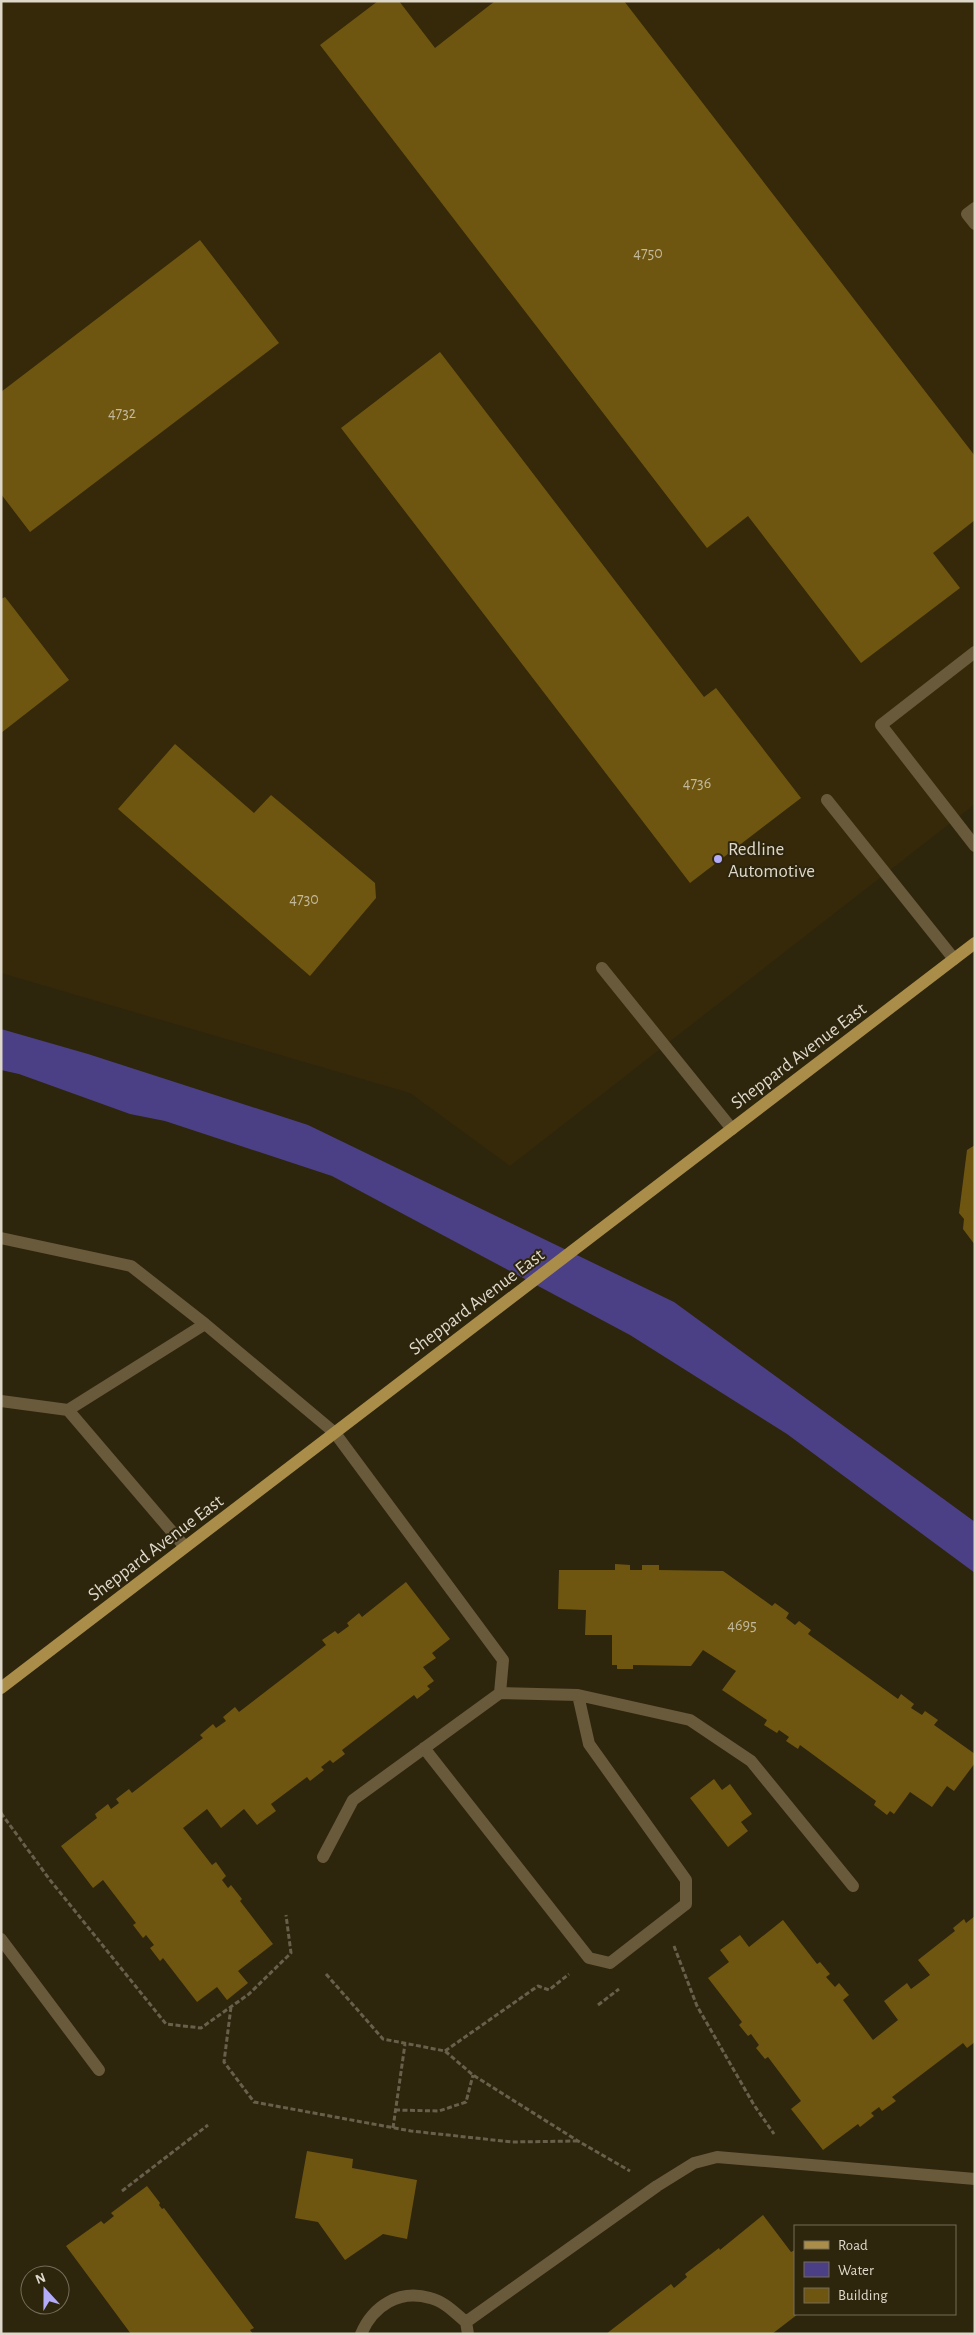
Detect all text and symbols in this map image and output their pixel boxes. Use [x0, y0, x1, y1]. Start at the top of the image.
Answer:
house number: 4750 [633, 245, 663, 261]
house number: 4732 [108, 405, 136, 421]
house number: 4736 [683, 775, 711, 791]
place label: Redline Automotive [728, 840, 815, 881]
marker: Redline Automotive [712, 853, 724, 865]
house number: 4730 [289, 891, 319, 907]
street label: Sheppard Avenue East [728, 999, 870, 1113]
street label: Sheppard Avenue East [406, 1245, 548, 1359]
street label: Sheppard Avenue East [85, 1491, 227, 1605]
house number: 4695 [727, 1617, 757, 1633]
legend [794, 2225, 956, 2315]
text: Road [838, 2238, 868, 2253]
text: Water [838, 2263, 874, 2278]
north arrow [20, 2265, 70, 2315]
text: N [34, 2271, 48, 2287]
text: Building [838, 2288, 888, 2303]

